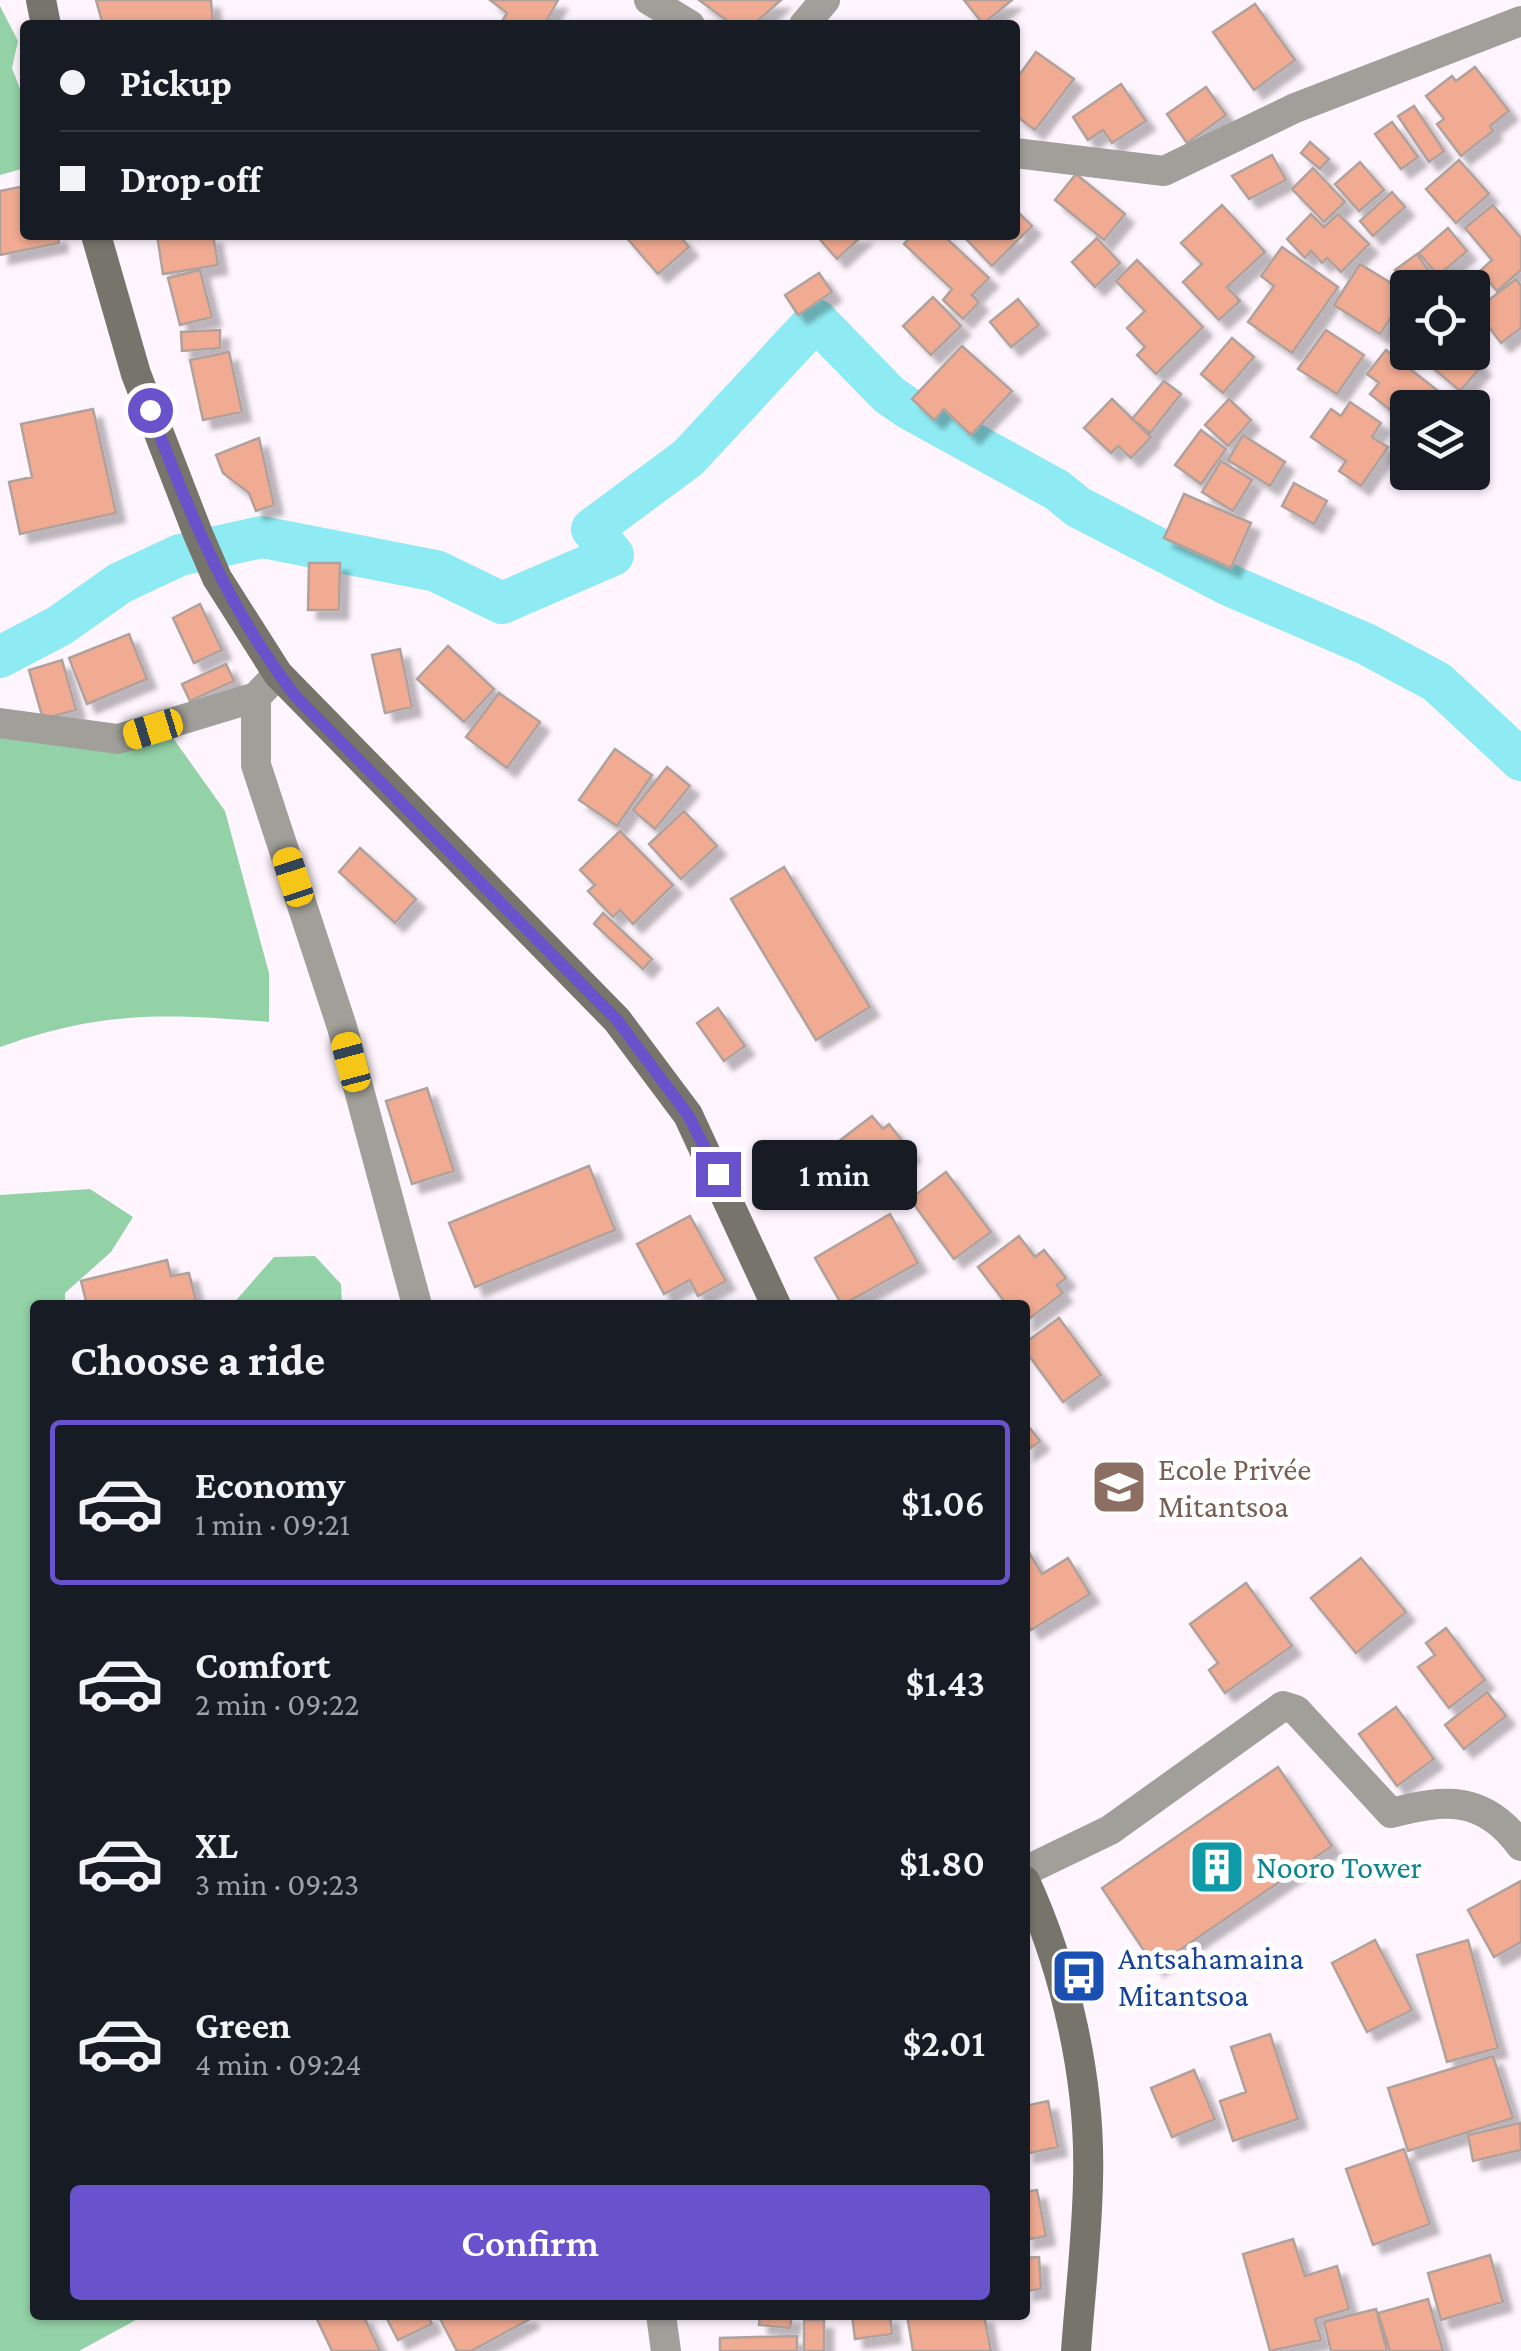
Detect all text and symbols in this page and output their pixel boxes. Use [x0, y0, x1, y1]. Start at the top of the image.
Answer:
text: Pickup [120, 62, 232, 104]
text: Drop-off [120, 158, 261, 200]
map controls [1390, 270, 1490, 490]
button: locate [1390, 270, 1490, 370]
route start [128, 388, 173, 433]
button: layers [1390, 390, 1490, 490]
car [120, 706, 186, 752]
car [269, 844, 317, 910]
car [329, 1029, 373, 1095]
callout: 1 min [753, 1139, 918, 1209]
route end [696, 1152, 741, 1197]
text: 1 min [799, 1157, 870, 1193]
text: Choose a ride [70, 1335, 325, 1385]
place label: Ecole Privée Mitantsoa [1158, 1451, 1311, 1524]
school or university icon: Ecole Privée Mitantsoa [1089, 1457, 1149, 1517]
icon: car [75, 1458, 165, 1548]
text: Economy [195, 1464, 345, 1506]
text: $1.06 [901, 1482, 985, 1524]
text: 1 min · 09:21 [195, 1506, 350, 1542]
icon: car [75, 1638, 165, 1728]
text: Comfort [195, 1644, 331, 1686]
text: $1.43 [906, 1662, 985, 1704]
text: 2 min · 09:22 [195, 1686, 359, 1722]
icon: car [75, 1818, 165, 1908]
text: XL [195, 1824, 238, 1866]
building icon: Nooro Tower [1187, 1837, 1247, 1897]
text: $1.80 [899, 1842, 985, 1884]
place label: Nooro Tower [1256, 1849, 1422, 1885]
text: 3 min · 09:23 [195, 1866, 359, 1902]
place label: Antsahamaina Mitantsoa [1118, 1940, 1304, 2013]
bus stop icon: Antsahamaina Mitantsoa [1049, 1946, 1109, 2006]
icon: car [75, 1998, 165, 2088]
text: Green [195, 2004, 291, 2046]
text: $2.01 [903, 2022, 985, 2064]
text: 4 min · 09:24 [195, 2046, 362, 2082]
button: Confirm [70, 2185, 990, 2300]

